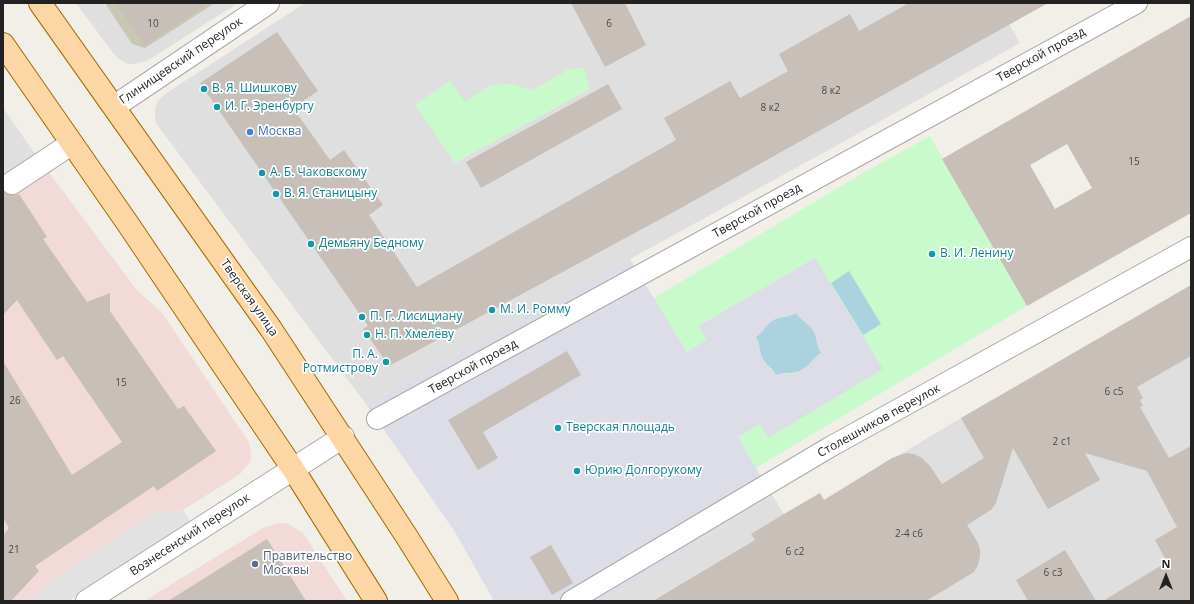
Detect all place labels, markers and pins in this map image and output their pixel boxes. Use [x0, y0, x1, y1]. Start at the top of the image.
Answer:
place label: В. Я. Шишкову [212, 82, 297, 96]
marker: В. Я. Шишкову [199, 84, 209, 94]
place label: И. Г. Эренбургу [225, 100, 314, 114]
marker: И. Г. Эренбургу [212, 102, 222, 112]
place label: Москва [258, 125, 302, 139]
marker: Москва [245, 127, 255, 137]
place label: А. Б. Чаковскому [270, 166, 367, 180]
marker: А. Б. Чаковскому [257, 168, 267, 178]
place label: В. Я. Станицыну [284, 187, 377, 201]
marker: В. Я. Станицыну [271, 189, 281, 199]
place label: Демьяну Бедному [319, 237, 424, 251]
marker: Демьяну Бедному [306, 239, 316, 249]
place label: В. И. Ленину [940, 247, 1013, 261]
marker: В. И. Ленину [927, 249, 937, 259]
place label: М. И. Ромму [500, 303, 570, 317]
marker: М. И. Ромму [487, 305, 497, 315]
place label: П. Г. Лисициану [370, 310, 462, 324]
marker: П. Г. Лисициану [357, 312, 367, 322]
place label: Н. П. Хмелёву [375, 328, 454, 342]
marker: Н. П. Хмелёву [362, 330, 372, 340]
place label: П. А. Ротмистрову [303, 348, 378, 376]
marker: П. А. Ротмистрову [381, 357, 391, 367]
place label: Тверская площадь [566, 421, 675, 435]
marker: Тверская площадь [553, 423, 563, 433]
place label: Юрию Долгорукому [585, 464, 702, 478]
marker: Юрию Долгорукому [572, 466, 582, 476]
place label: Правительство Москвы [263, 550, 352, 578]
marker: Правительство Москвы [250, 559, 260, 569]

